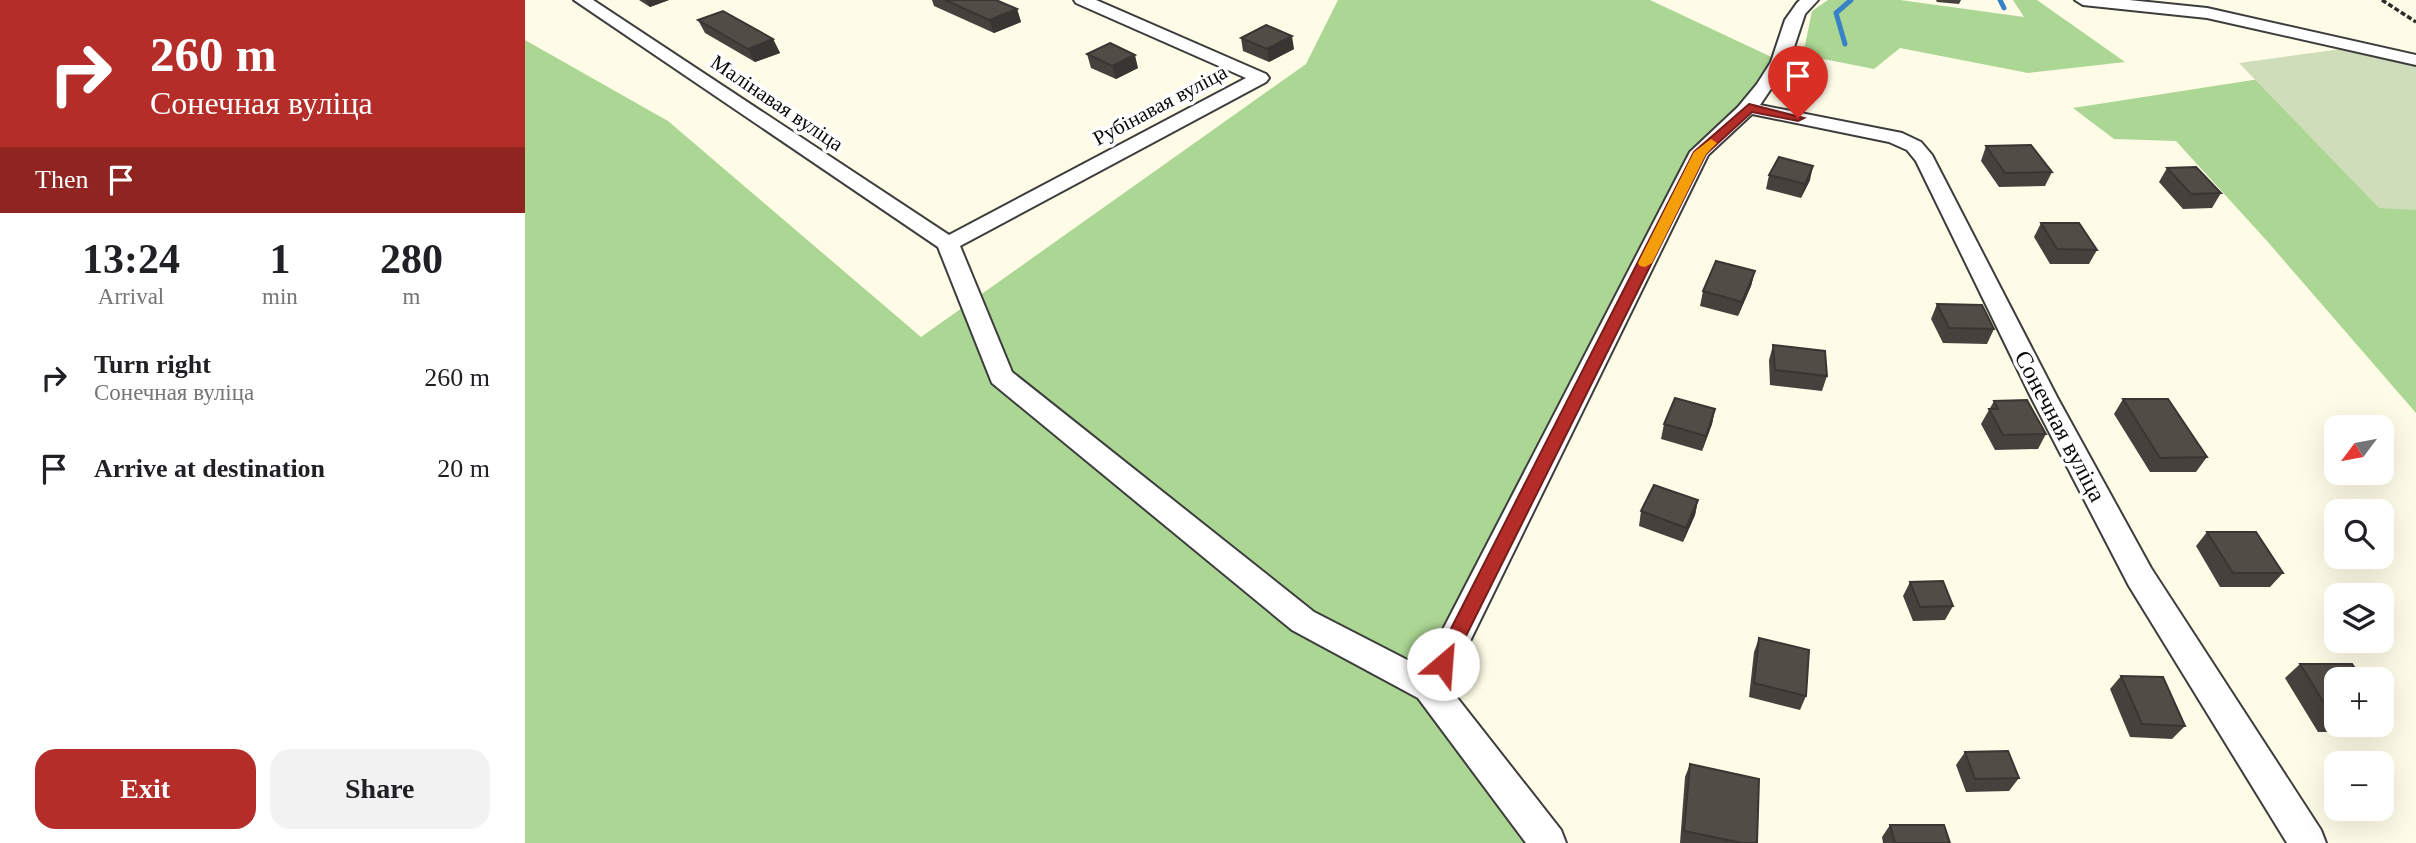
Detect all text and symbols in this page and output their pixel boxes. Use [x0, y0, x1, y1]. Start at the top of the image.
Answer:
text: 260 m [150, 27, 277, 82]
icon: right [35, 28, 126, 119]
pin [1768, 46, 1828, 118]
street label: Малінавая вуліца [706, 50, 848, 157]
icon: arrive [1779, 57, 1817, 95]
street label: Рубінавая вуліца [1089, 59, 1232, 150]
text: Сонечная вуліца [150, 85, 373, 121]
icon: arrive [102, 161, 140, 199]
text: Then [35, 165, 88, 194]
text: 13:24 [82, 236, 180, 282]
text: 1 [269, 236, 290, 282]
text: 280 [380, 236, 443, 282]
text: Arrival [98, 284, 164, 309]
text: min [262, 284, 298, 309]
text: m [402, 284, 420, 309]
street label: Сонечная вуліца [2009, 346, 2111, 506]
text: Turn right [94, 350, 211, 379]
icon: right [35, 359, 73, 397]
text: 260 m [424, 363, 490, 392]
text: Сонечная вуліца [94, 380, 254, 405]
north arrow [2324, 415, 2394, 485]
map controls [2324, 415, 2394, 821]
icon: arrive [35, 450, 73, 488]
text: Arrive at destination [94, 454, 325, 483]
text: 20 m [437, 454, 490, 483]
button: search [2324, 499, 2394, 569]
button: layers [2324, 583, 2394, 653]
position arrow [1406, 627, 1480, 701]
button: + [2324, 667, 2394, 737]
button: Exit [35, 749, 256, 829]
button: Share [270, 749, 490, 829]
button: − [2324, 751, 2394, 821]

